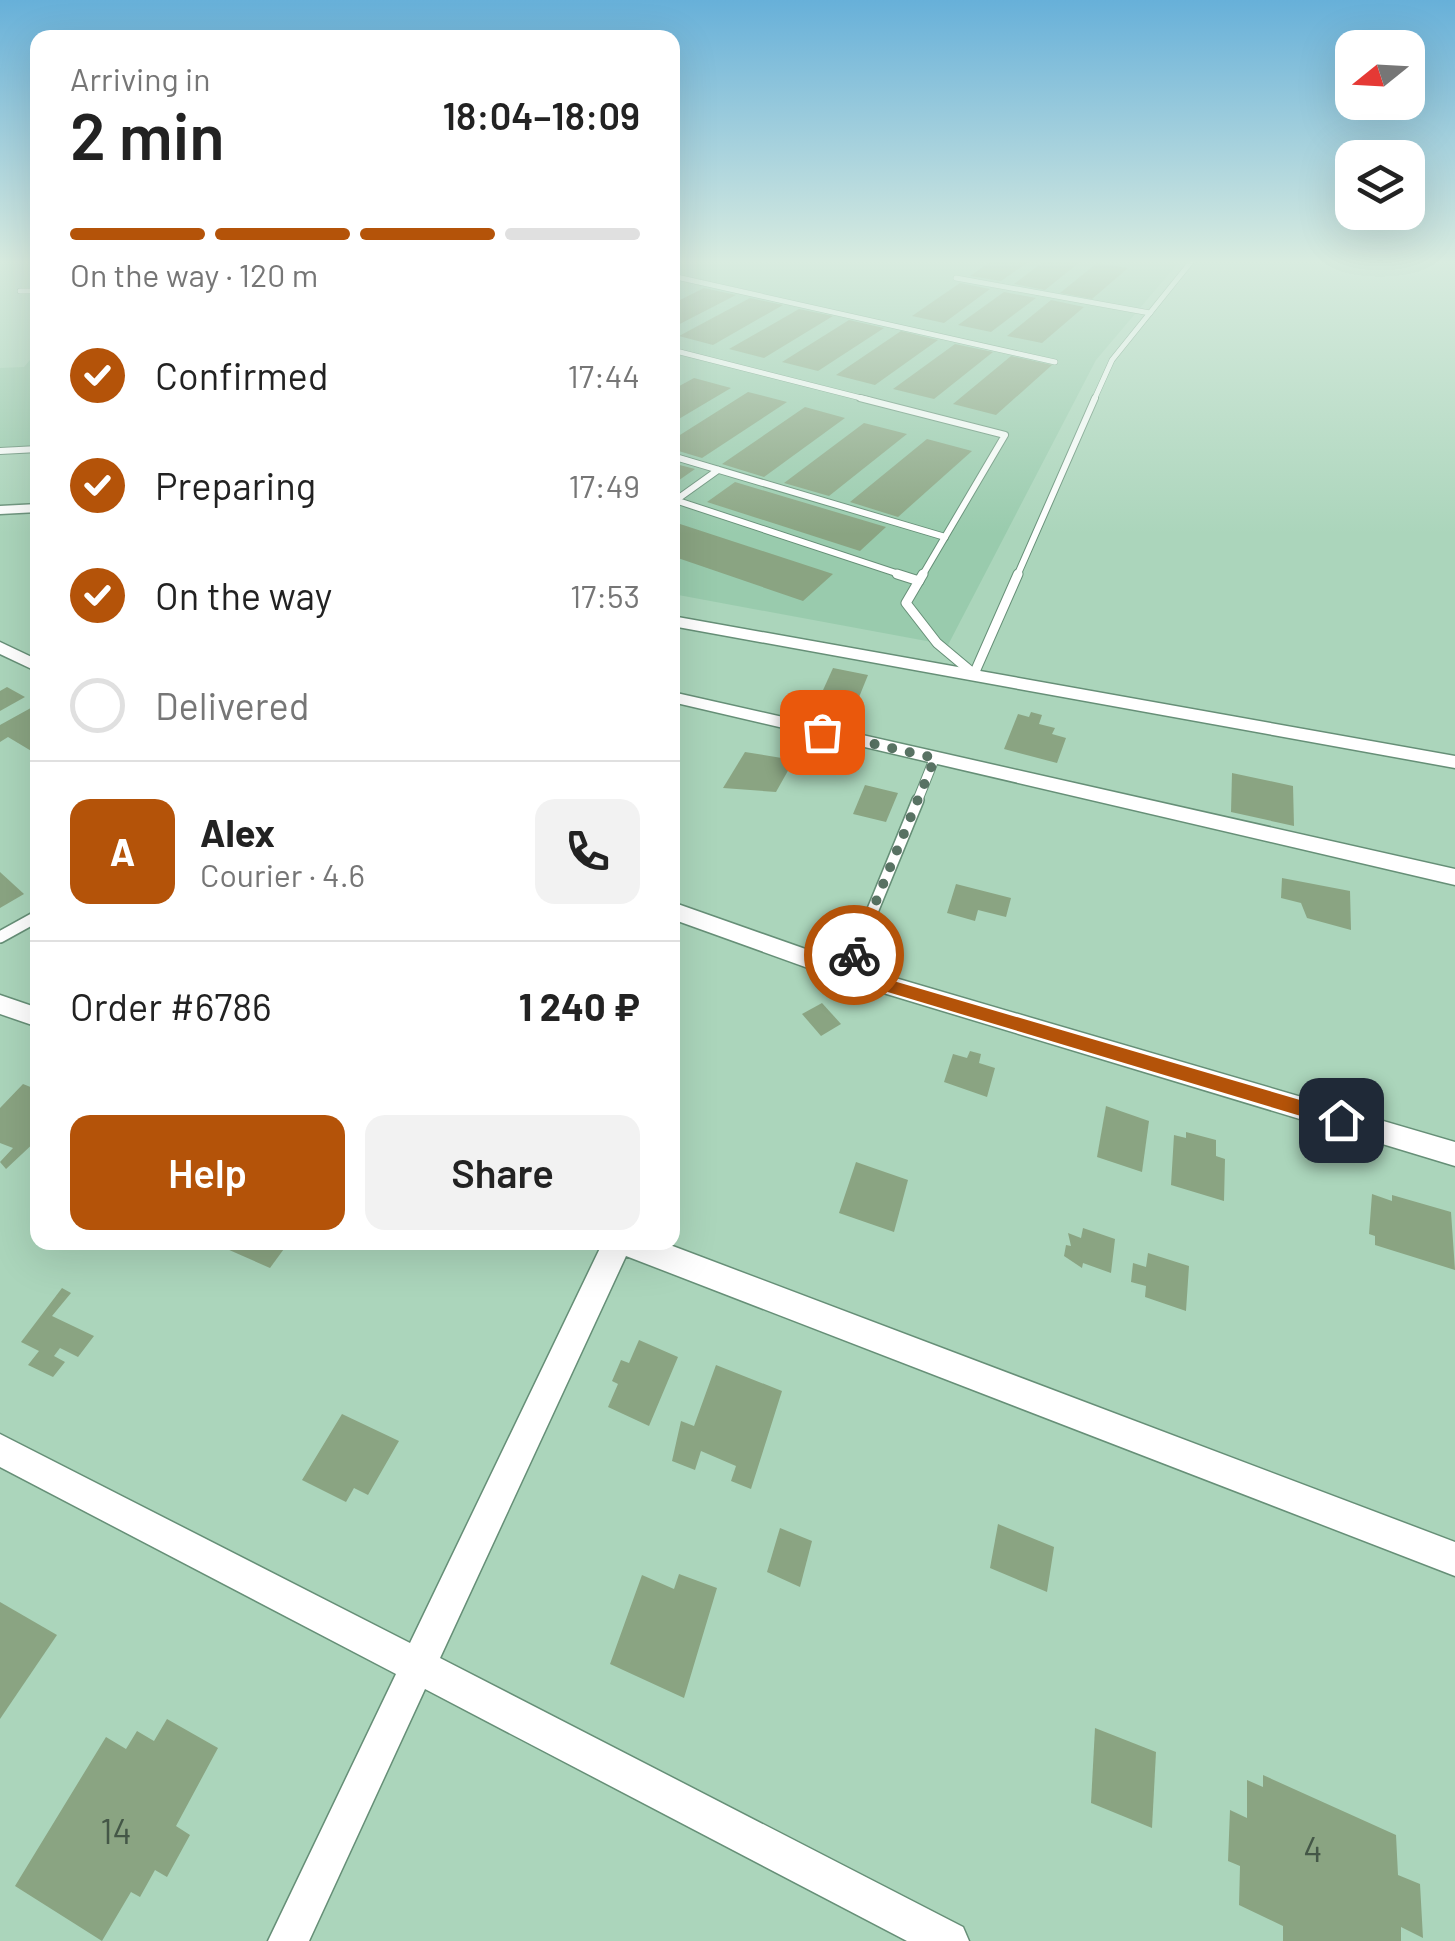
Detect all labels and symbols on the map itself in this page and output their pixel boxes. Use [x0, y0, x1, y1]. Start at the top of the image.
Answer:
north arrow [1335, 30, 1425, 120]
pin [780, 690, 865, 775]
courier [804, 905, 904, 1005]
pin [1299, 1078, 1384, 1163]
house number: 14 [100, 1809, 132, 1851]
house number: 4 [1303, 1827, 1323, 1869]

